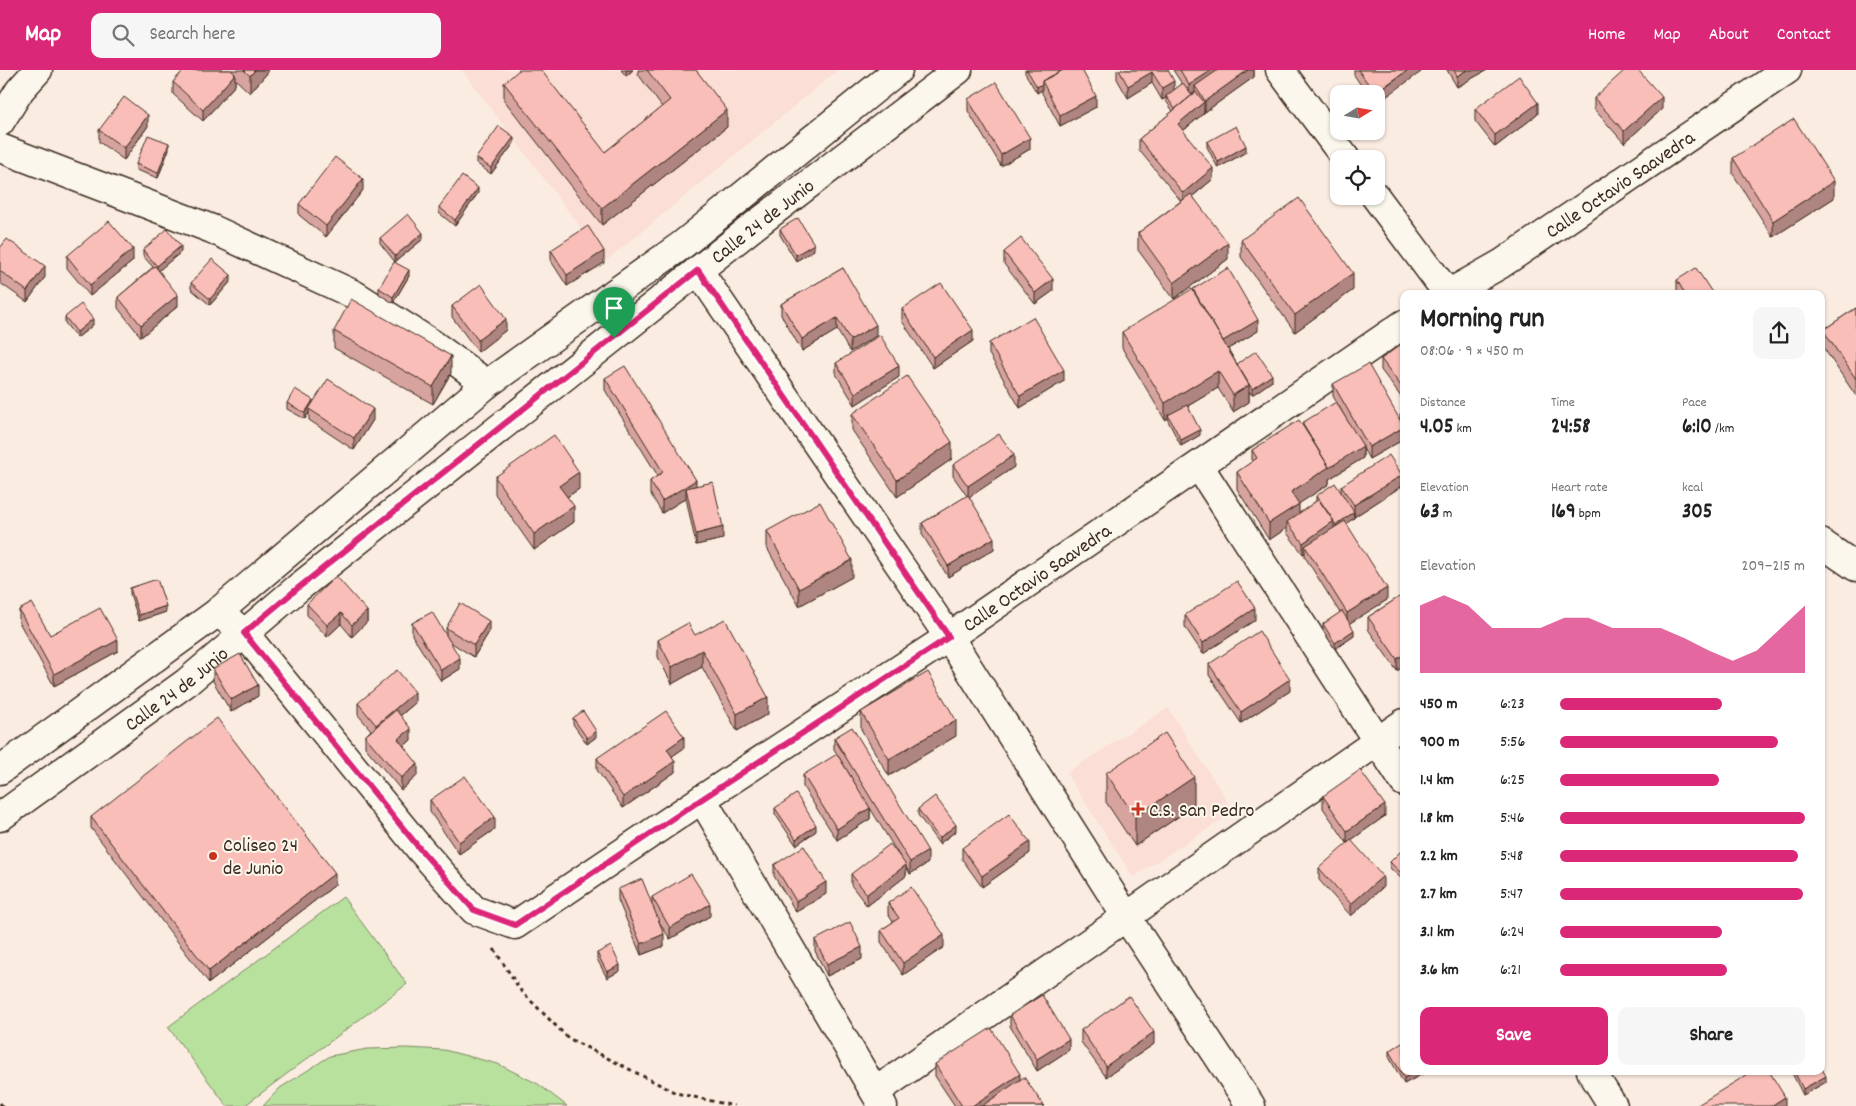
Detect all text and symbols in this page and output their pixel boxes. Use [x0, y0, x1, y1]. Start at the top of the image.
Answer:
search box [91, 13, 441, 58]
text: Map [25, 18, 61, 52]
icon: search [109, 21, 137, 49]
text: Search here [149, 22, 235, 49]
text: Home [1588, 23, 1625, 48]
text: Map [1653, 23, 1681, 48]
text: About [1709, 23, 1749, 48]
text: Contact [1777, 23, 1831, 48]
north arrow [1330, 85, 1385, 140]
map controls [1330, 85, 1385, 205]
street label: Calle Octavio Saavedra [1541, 125, 1702, 247]
button: locate [1330, 150, 1385, 205]
street label: Calle 24 de Junio [706, 174, 822, 272]
pin [593, 287, 635, 338]
icon: arrive [600, 294, 628, 322]
text: Morning run [1420, 301, 1544, 341]
button: share [1753, 307, 1805, 359]
text: 08:06 · 9 × 450 m [1420, 340, 1524, 363]
text: Distance [1420, 393, 1466, 413]
text: Time [1551, 393, 1575, 413]
text: Pace [1682, 393, 1707, 413]
text: 4.05 [1420, 413, 1453, 443]
text: 24:58 [1551, 413, 1591, 443]
text: 6:10 [1682, 413, 1712, 443]
text: km [1453, 419, 1472, 439]
text: /km [1712, 419, 1734, 439]
text: Elevation [1420, 478, 1469, 498]
text: Heart rate [1551, 478, 1608, 498]
text: kcal [1682, 478, 1703, 498]
text: 63 [1420, 498, 1440, 528]
text: 169 [1551, 498, 1576, 528]
text: 305 [1682, 498, 1713, 528]
text: m [1440, 504, 1452, 524]
text: bpm [1576, 504, 1601, 524]
street label: Calle Octavio Saavedra [958, 518, 1119, 641]
text: Elevation [1420, 555, 1476, 578]
text: 209–215 m [1741, 555, 1805, 578]
street label: Calle 24 de Junio [120, 642, 236, 740]
text: 450 m [1420, 693, 1457, 716]
text: 6:23 [1500, 693, 1525, 716]
text: 900 m [1420, 731, 1459, 754]
text: 5:56 [1500, 731, 1525, 754]
text: 1.4 km [1420, 769, 1454, 792]
text: 6:25 [1500, 769, 1525, 792]
place label: C.S. San Pedro [1149, 798, 1255, 826]
marker: C.S. San Pedro [1131, 802, 1145, 816]
text: 1.8 km [1420, 807, 1454, 830]
text: 5:46 [1500, 807, 1525, 830]
place label: Coliseo 24 de Junio [223, 833, 298, 884]
text: 2.2 km [1420, 845, 1458, 868]
text: 5:48 [1500, 845, 1523, 868]
marker: Coliseo 24 de Junio [207, 850, 219, 862]
text: 2.7 km [1420, 883, 1457, 906]
text: 5:47 [1500, 883, 1523, 906]
text: 3.1 km [1420, 921, 1454, 944]
text: 6:24 [1500, 921, 1524, 944]
text: 3.6 km [1420, 959, 1459, 982]
text: 6:21 [1500, 959, 1521, 982]
button: Save [1420, 1007, 1608, 1065]
button: Share [1618, 1007, 1805, 1065]

